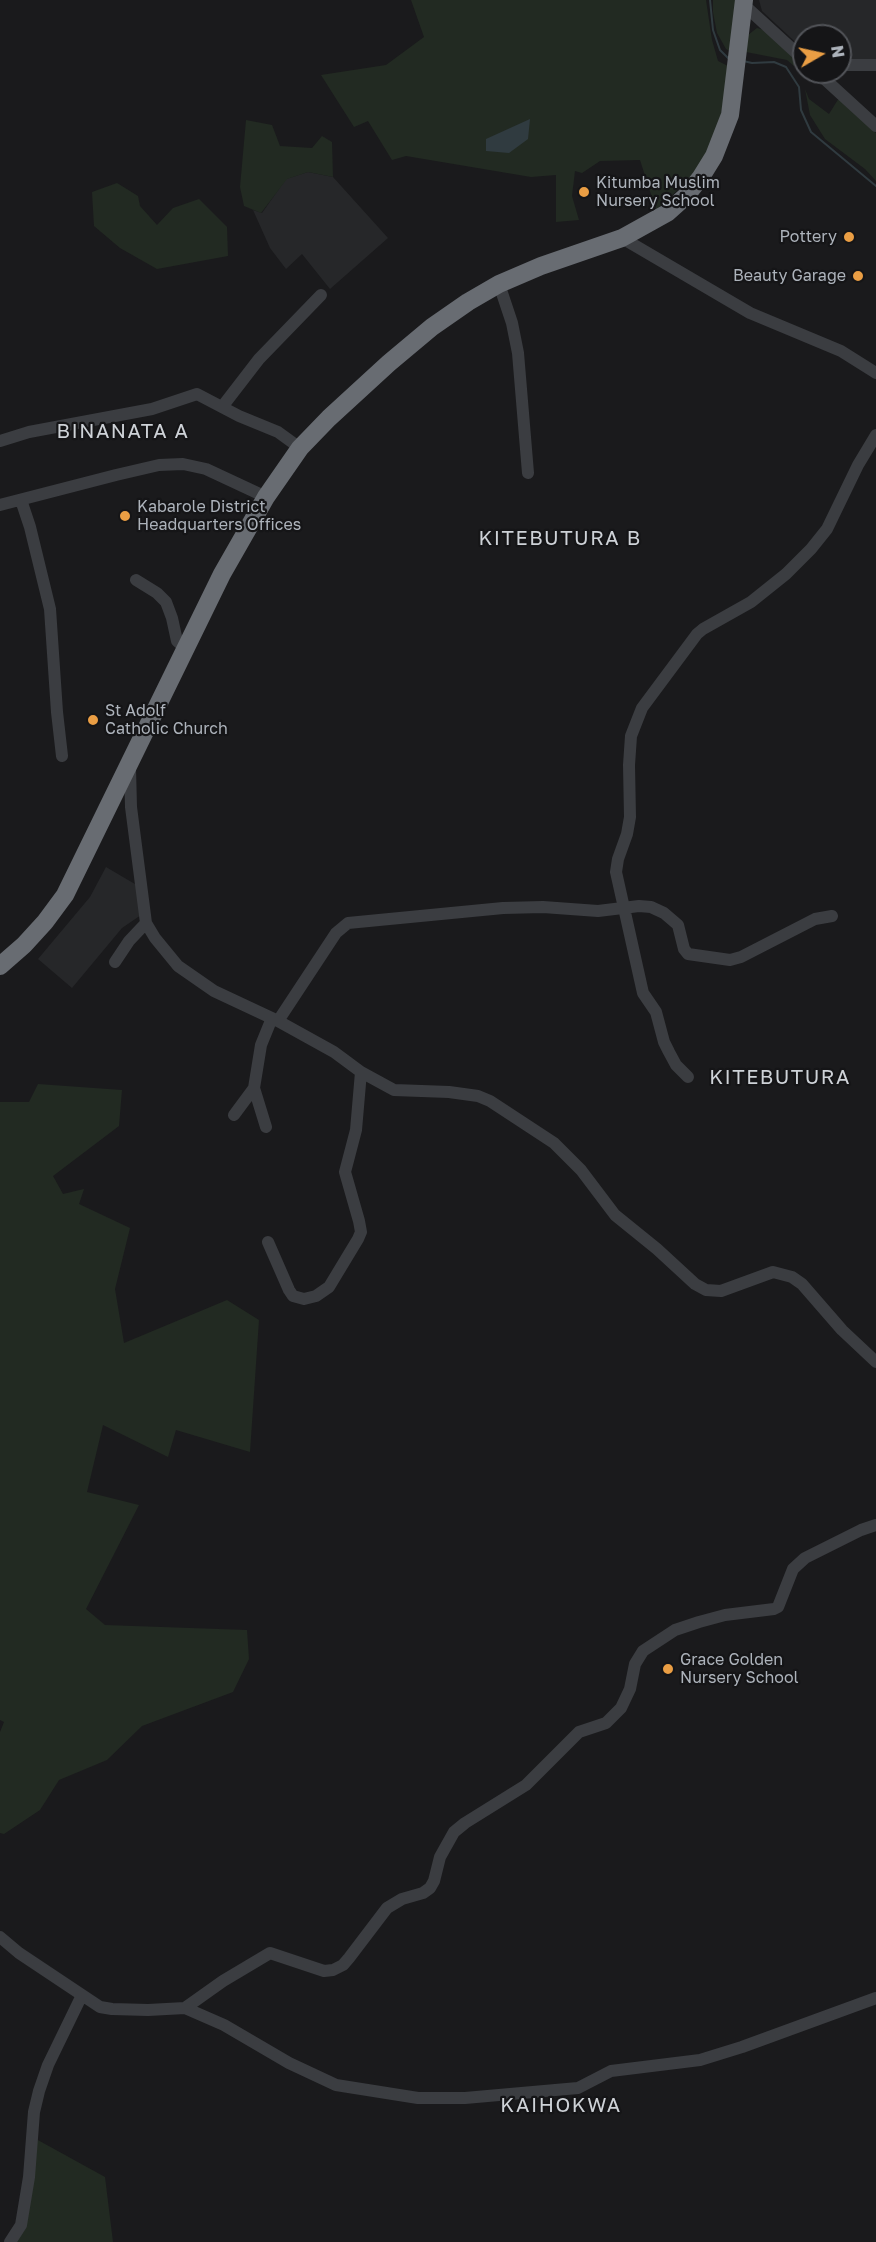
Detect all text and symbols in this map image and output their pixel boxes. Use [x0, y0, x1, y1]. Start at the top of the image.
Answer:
north arrow [792, 24, 852, 84]
text: N [827, 44, 849, 59]
place label: Kitumba Muslim Nursery School [596, 173, 720, 211]
marker: Kitumba Muslim Nursery School [577, 185, 591, 199]
place label: Pottery [779, 227, 837, 247]
marker: Pottery [842, 230, 856, 244]
place label: Beauty Garage [733, 266, 846, 286]
marker: Beauty Garage [851, 269, 865, 283]
district label: BINANATA A [57, 420, 189, 444]
place label: Kabarole District Headquarters Offices [137, 497, 301, 535]
marker: Kabarole District Headquarters Offices [118, 509, 132, 523]
district label: KITEBUTURA B [478, 527, 642, 551]
place label: St Adolf Catholic Church [105, 701, 228, 739]
marker: St Adolf Catholic Church [86, 713, 100, 727]
district label: KITEBUTURA [709, 1066, 851, 1090]
place label: Grace Golden Nursery School [680, 1650, 799, 1688]
marker: Grace Golden Nursery School [661, 1662, 675, 1676]
district label: KAIHOKWA [500, 2094, 622, 2118]

